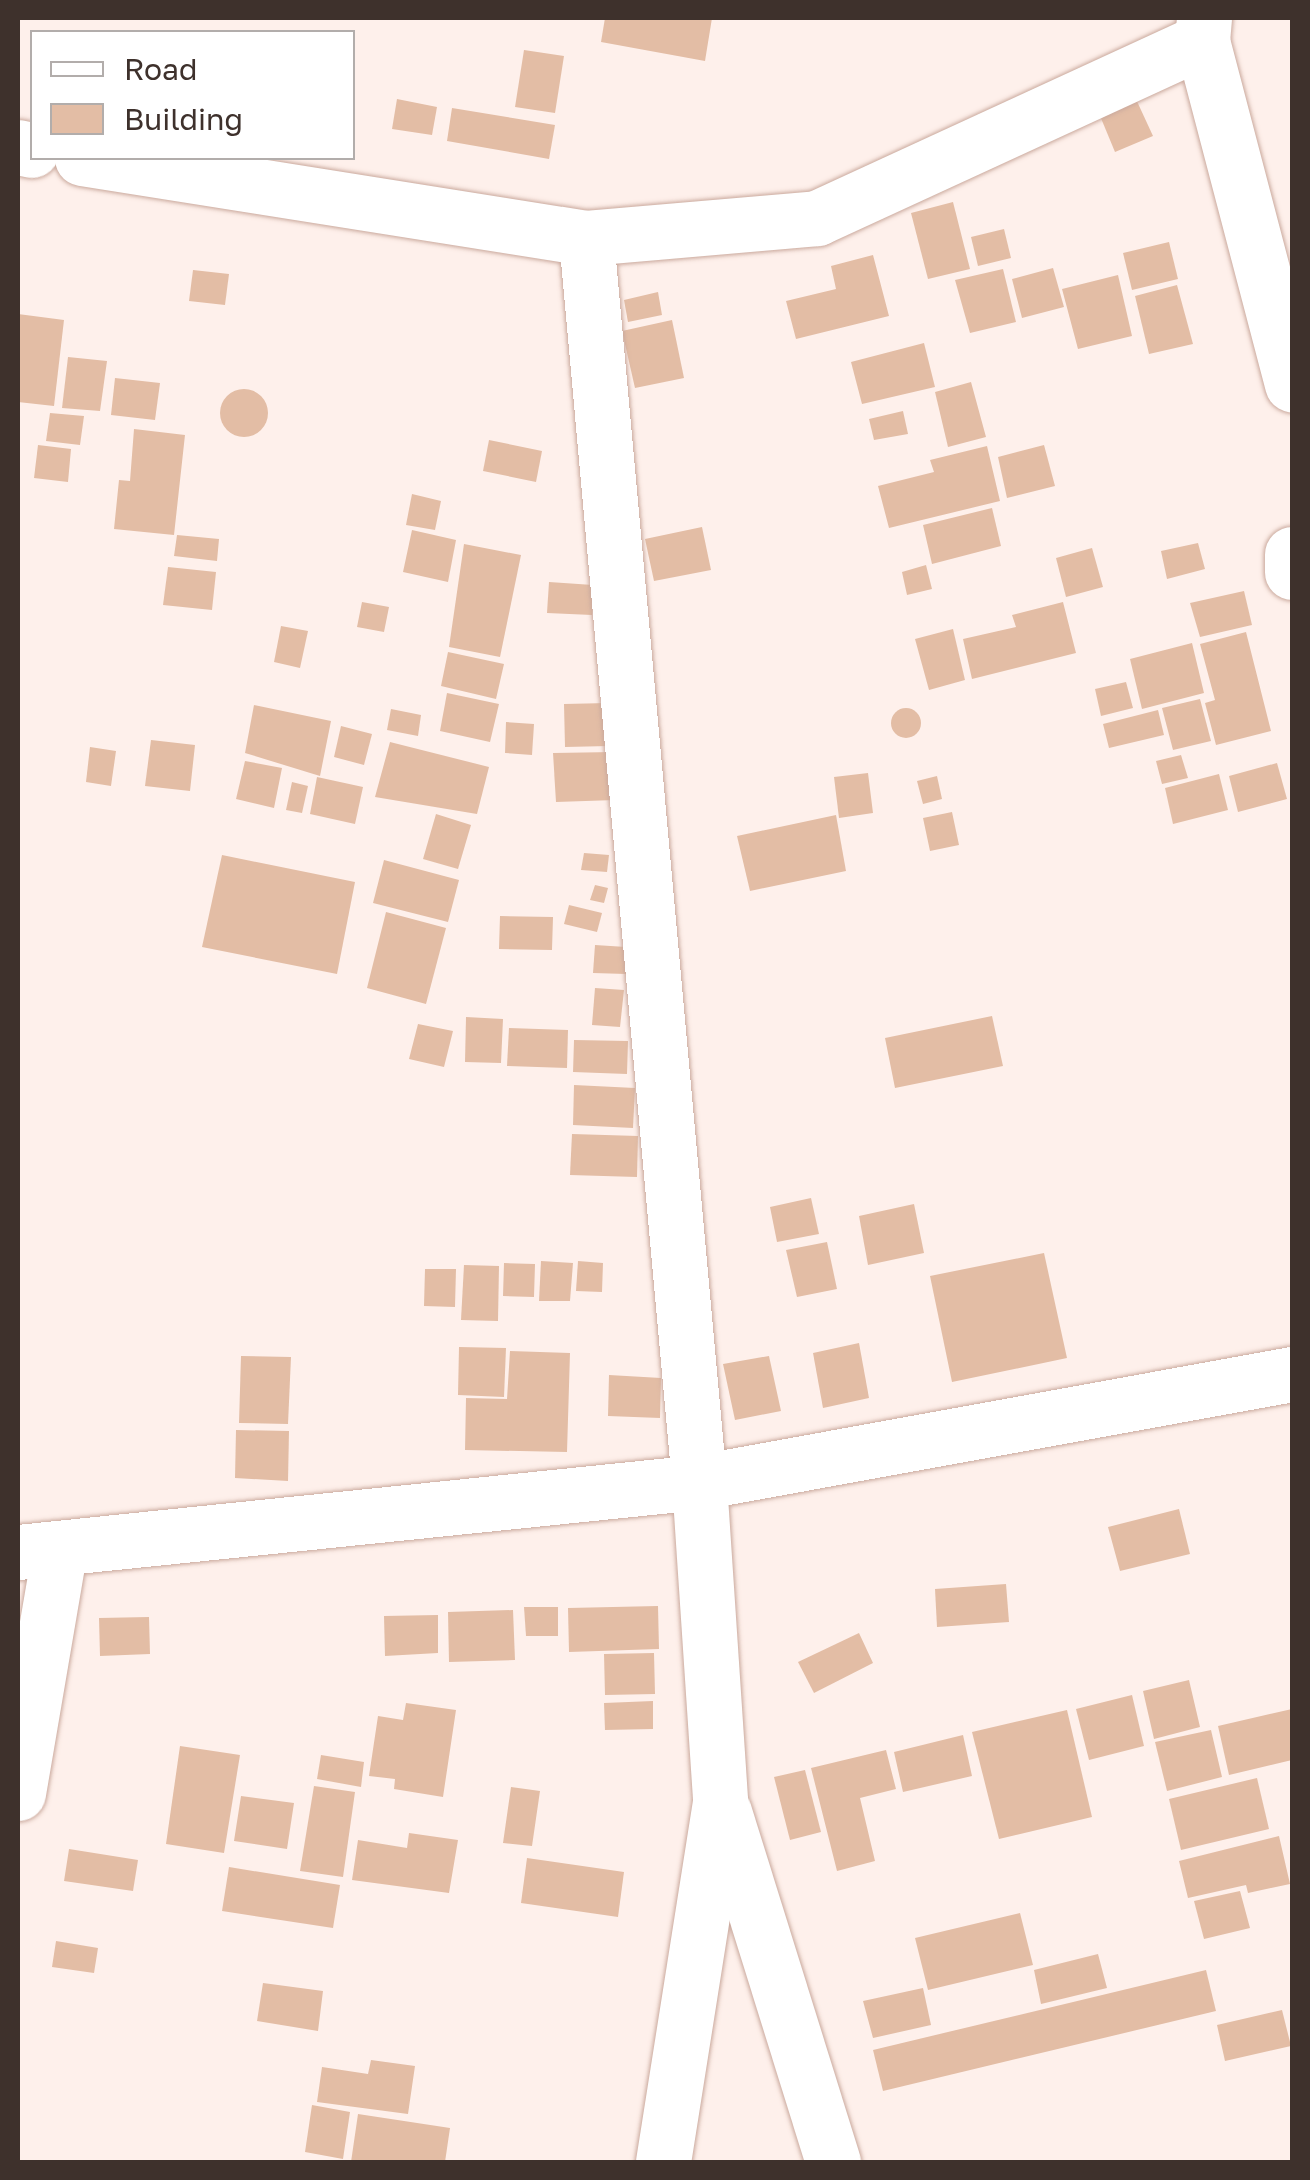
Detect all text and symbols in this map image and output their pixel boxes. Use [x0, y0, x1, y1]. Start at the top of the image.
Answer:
legend [30, 30, 355, 160]
text: Road [124, 51, 198, 87]
text: Building [124, 101, 243, 137]

